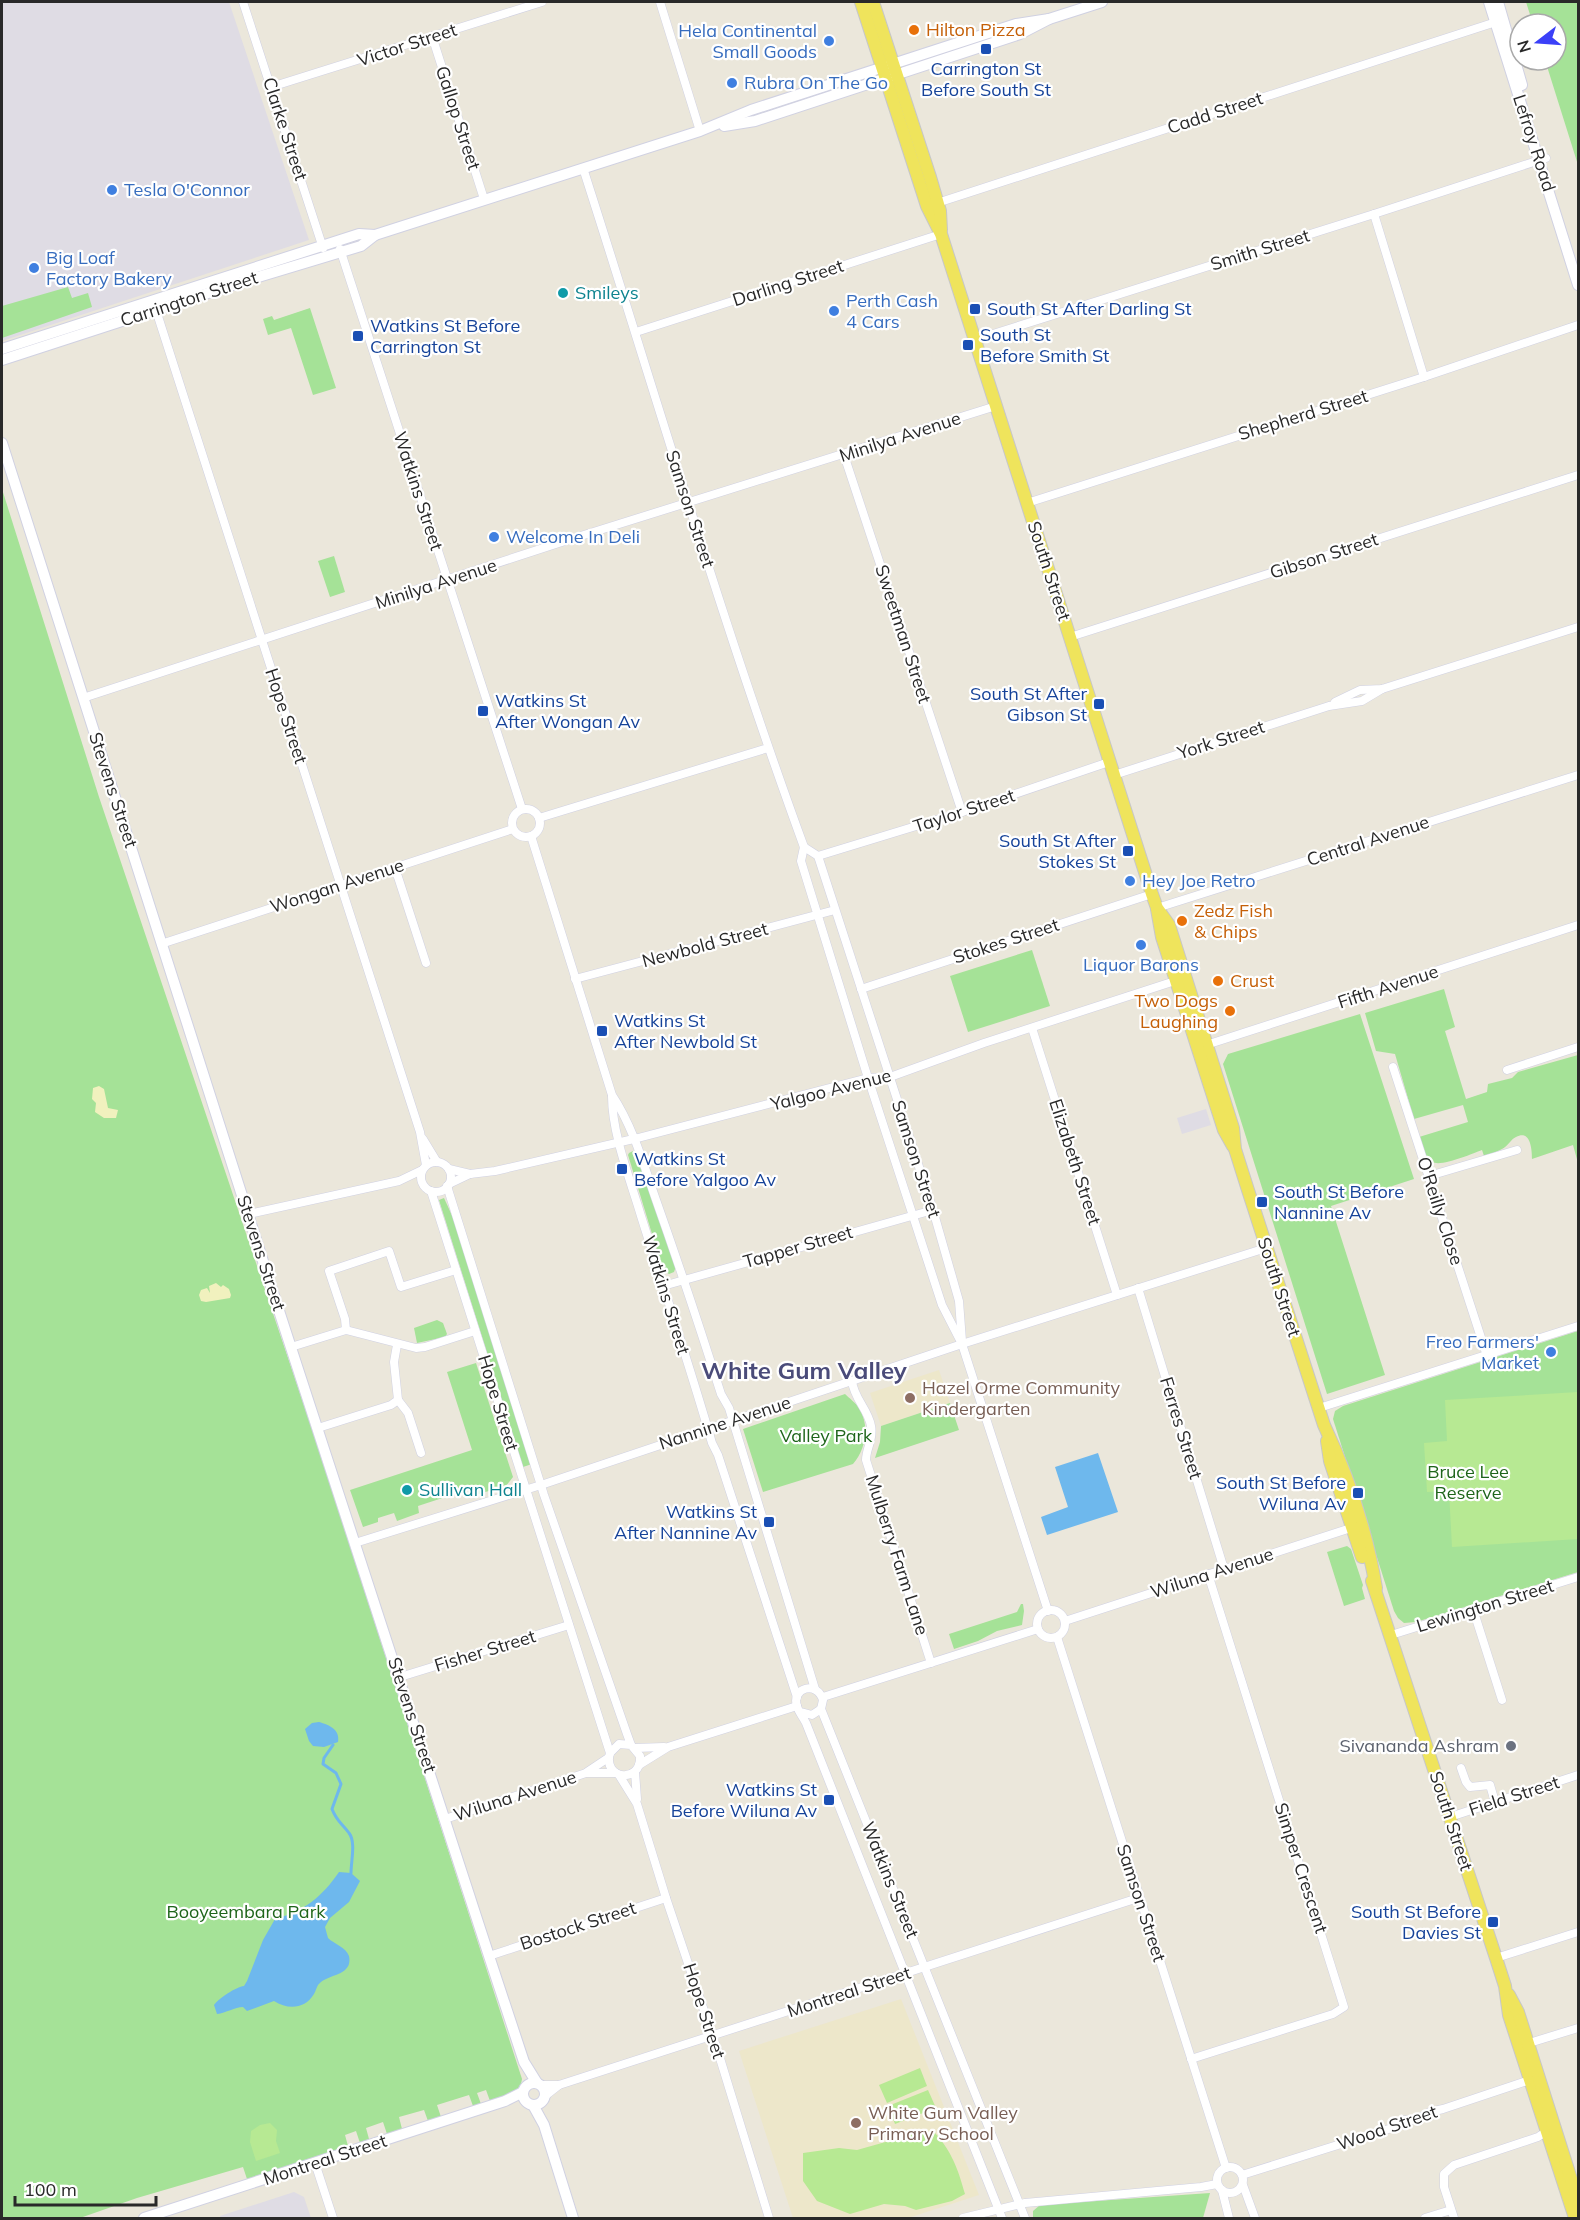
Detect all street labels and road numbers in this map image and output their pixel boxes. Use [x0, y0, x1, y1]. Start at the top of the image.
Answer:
street label: Victor Street [354, 18, 460, 71]
street label: Gallop Street [431, 63, 486, 173]
street label: Clarke Street [258, 74, 313, 183]
street label: Cadd Street [1164, 86, 1265, 139]
street label: Lefroy Road [1508, 91, 1561, 194]
street label: Smith Street [1207, 224, 1312, 276]
street label: Darling Street [729, 254, 846, 311]
street label: Carrington Street [117, 265, 260, 332]
street label: Shepherd Street [1235, 384, 1370, 445]
street label: Minilya Avenue [836, 406, 964, 467]
street label: Watkins Street [388, 429, 449, 553]
street label: Samson Street [661, 447, 720, 570]
street label: South Street [1023, 518, 1076, 623]
street label: Gibson Street [1267, 527, 1381, 584]
street label: Minilya Avenue [372, 553, 500, 614]
street label: Sweetman Street [870, 562, 937, 706]
street label: Hope Street [260, 665, 313, 767]
street label: York Street [1174, 715, 1267, 765]
street label: Stevens Street [84, 729, 143, 851]
street label: Taylor Street [910, 783, 1017, 838]
street label: Central Avenue [1304, 810, 1432, 871]
street label: Wongan Avenue [267, 853, 407, 918]
street label: Stokes Street [950, 913, 1062, 968]
street label: Newbold Street [639, 917, 770, 972]
street label: Fifth Avenue [1335, 959, 1441, 1014]
street label: Yalgoo Avenue [767, 1063, 894, 1116]
street label: Elizabeth Street [1044, 1096, 1107, 1228]
street label: Samson Street [887, 1097, 946, 1220]
street label: O'Reilly Close [1412, 1154, 1469, 1268]
street label: Stevens Street [232, 1192, 291, 1314]
street label: Tapper Street [741, 1220, 855, 1273]
street label: Watkins Street [637, 1232, 696, 1357]
street label: South Street [1253, 1234, 1306, 1339]
street label: Hope Street [473, 1352, 524, 1454]
street label: Ferres Street [1155, 1374, 1208, 1482]
street label: Nannine Avenue [656, 1390, 794, 1455]
street label: Mulberry Farm Lane [861, 1472, 934, 1638]
street label: Wiluna Avenue [1148, 1542, 1276, 1603]
street label: Lewington Street [1413, 1574, 1556, 1637]
street label: Fisher Street [431, 1624, 538, 1677]
street label: Stevens Street [383, 1654, 442, 1776]
street label: Wiluna Avenue [451, 1765, 579, 1826]
street label: South Street [1425, 1768, 1478, 1873]
street label: Field Street [1466, 1770, 1562, 1821]
street label: Simper Crescent [1270, 1800, 1333, 1936]
street label: Watkins Street [857, 1818, 924, 1941]
street label: Samson Street [1112, 1841, 1171, 1964]
street label: Bostock Street [517, 1896, 639, 1955]
street label: Hope Street [678, 1960, 731, 2062]
street label: Montreal Street [784, 1961, 913, 2022]
street label: Wood Street [1334, 2100, 1440, 2155]
street label: Montreal Street [260, 2129, 389, 2190]

